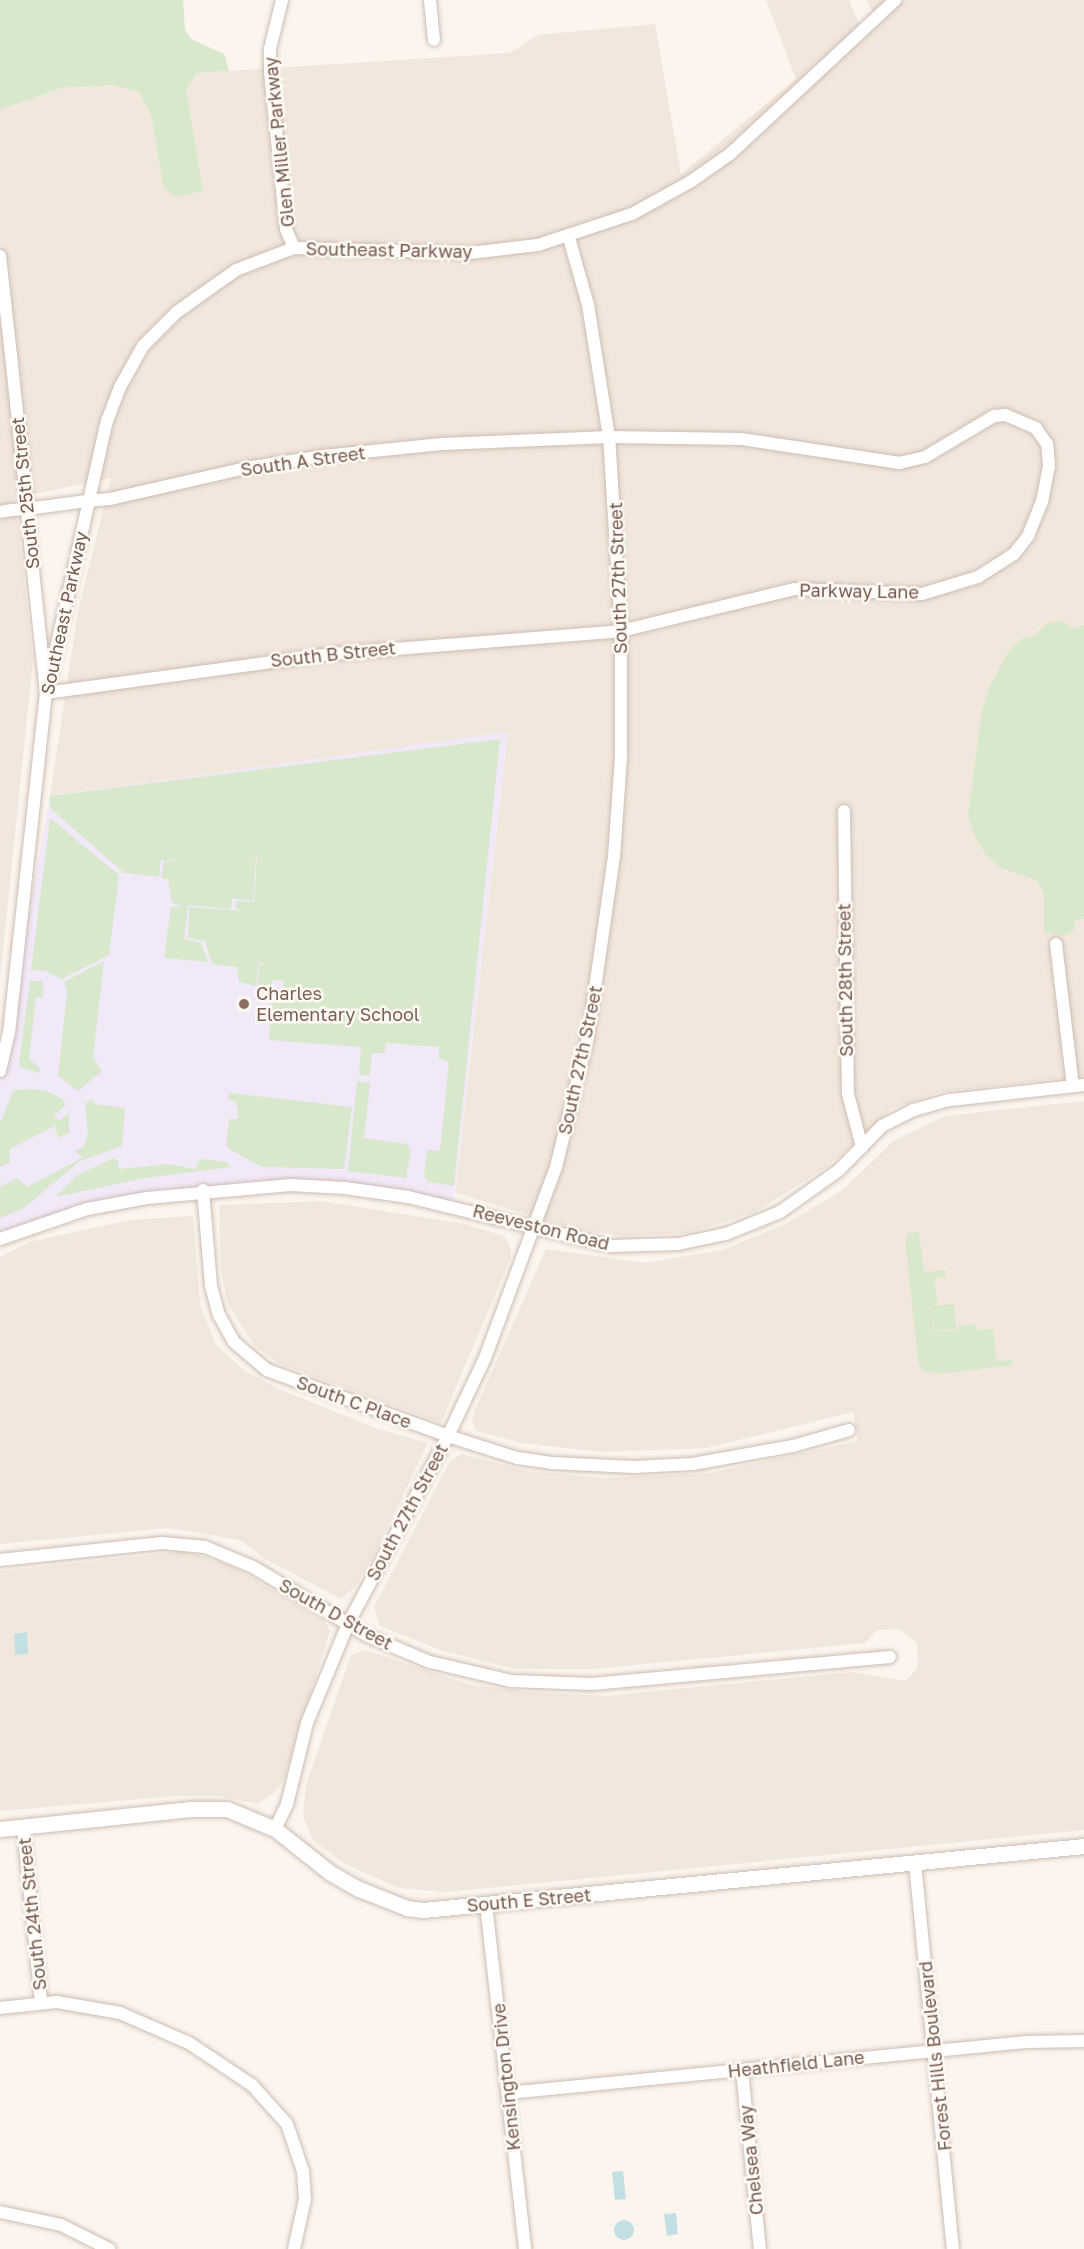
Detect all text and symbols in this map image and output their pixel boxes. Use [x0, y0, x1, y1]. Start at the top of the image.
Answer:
street label: Glen Miller Parkway [259, 56, 299, 228]
street label: Southeast Parkway [306, 238, 472, 262]
street label: South 25th Street [6, 416, 44, 570]
street label: South A Street [239, 442, 367, 480]
street label: South 27th Street [605, 502, 631, 654]
street label: Southeast Parkway [36, 529, 92, 697]
street label: Parkway Lane [799, 579, 919, 603]
street label: South B Street [269, 637, 397, 671]
street label: South 28th Street [833, 903, 857, 1057]
place label: Charles Elementary School [256, 983, 420, 1026]
street label: South 27th Street [554, 983, 606, 1137]
marker: Charles Elementary School [237, 997, 251, 1011]
street label: Reeveston Road [470, 1200, 612, 1254]
street label: South C Place [294, 1371, 414, 1433]
street label: South 27th Street [362, 1440, 452, 1584]
street label: South D Street [276, 1574, 396, 1654]
street label: South 24th Street [13, 1837, 51, 1991]
street label: South E Street [466, 1884, 592, 1916]
street label: Forest Hills Boulevard [914, 1960, 956, 2152]
street label: Kensington Drive [488, 2002, 524, 2152]
street label: Heathfield Lane [727, 2046, 865, 2082]
street label: Chelsea Way [734, 2104, 768, 2216]

